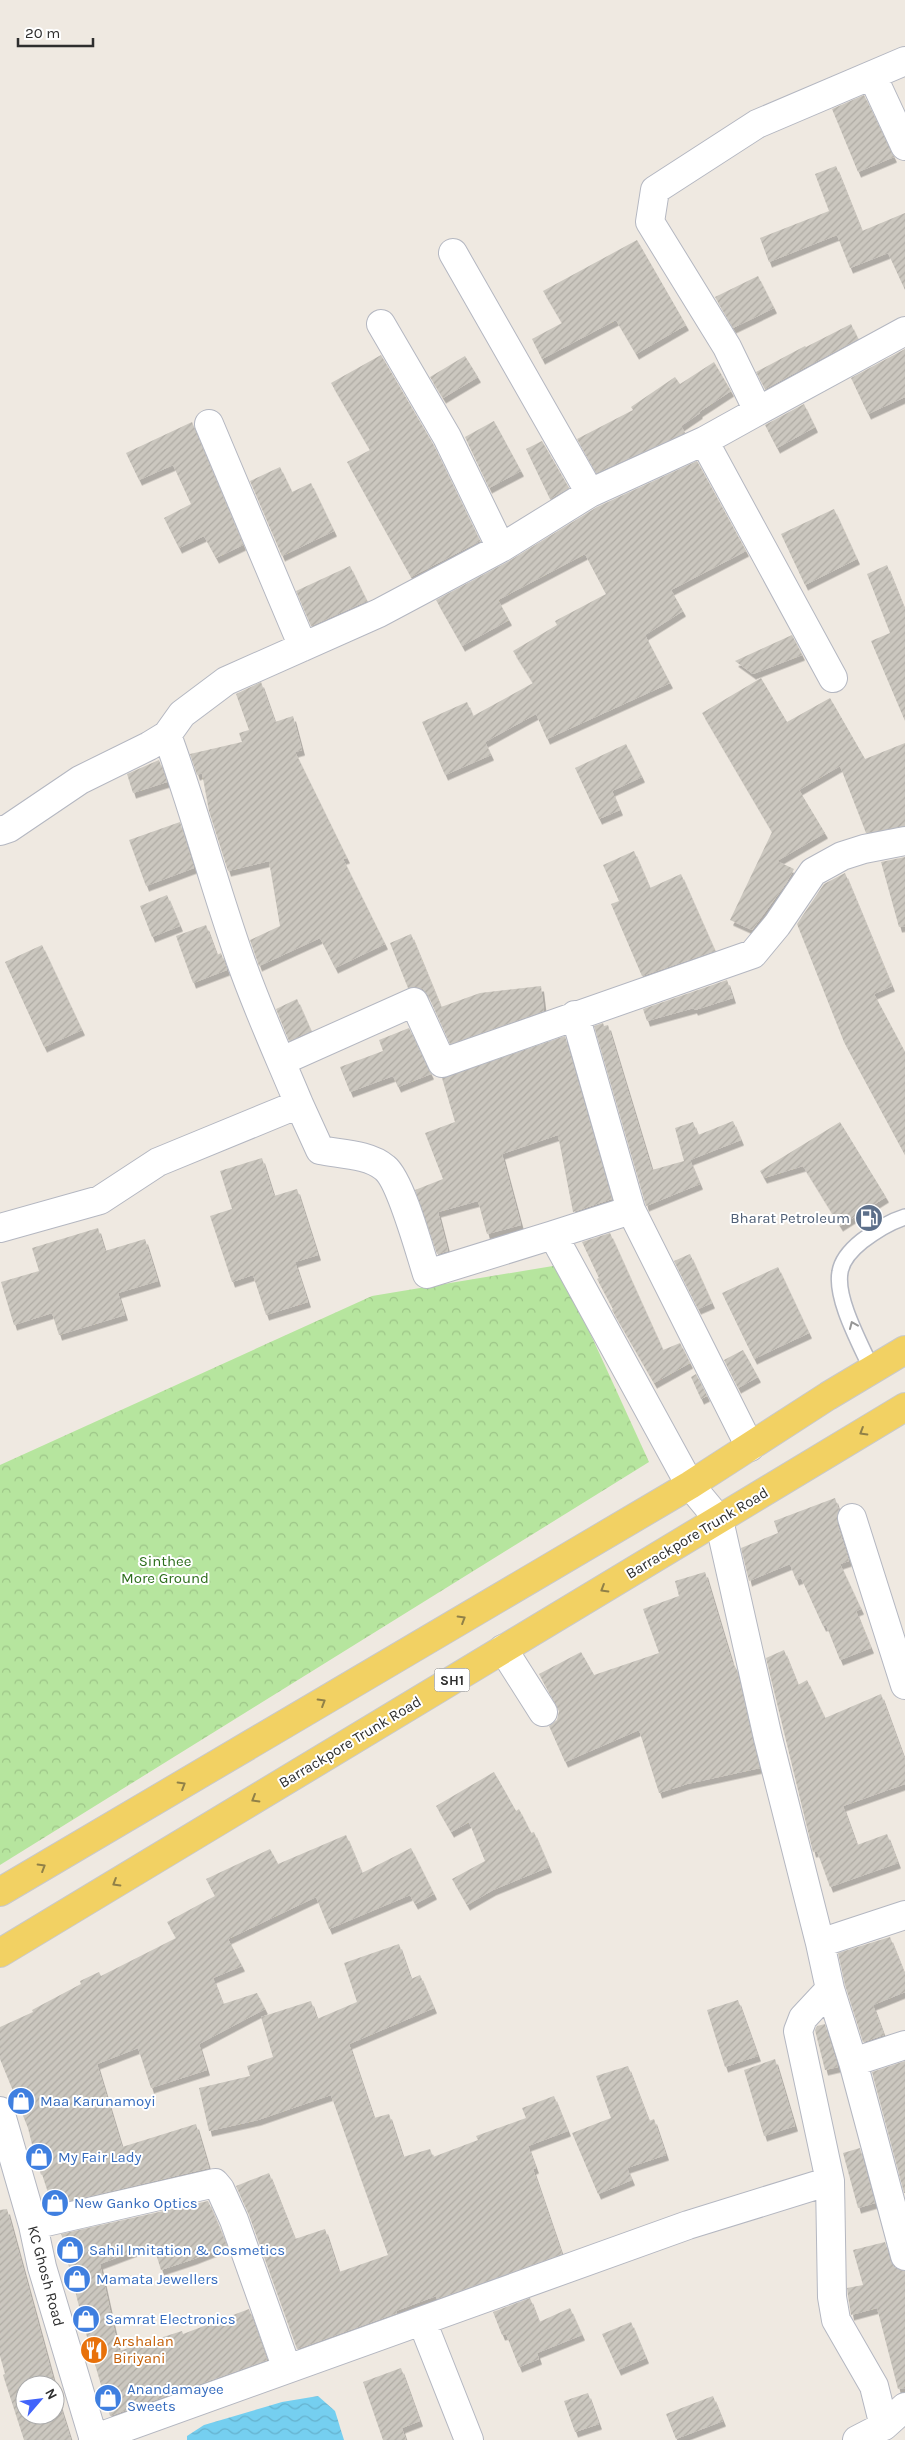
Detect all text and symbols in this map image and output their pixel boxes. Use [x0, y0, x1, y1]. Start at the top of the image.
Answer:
scale bar [18, 15, 92, 47]
text: 20 m [25, 24, 60, 42]
fuel station icon: Bharat Petroleum [854, 1203, 884, 1233]
place label: Bharat Petroleum [730, 1209, 850, 1227]
one-way arrow [848, 1321, 859, 1330]
one-way arrow [860, 1426, 869, 1436]
street label: Barrackpore Trunk Road [622, 1483, 772, 1583]
park label: Sinthee More Ground [121, 1552, 209, 1587]
one-way arrow [601, 1582, 610, 1592]
one-way arrow [456, 1616, 465, 1626]
road number: SH1 [434, 1668, 470, 1692]
street label: Barrackpore Trunk Road [275, 1692, 425, 1792]
one-way arrow [316, 1699, 325, 1709]
one-way arrow [176, 1781, 185, 1791]
one-way arrow [252, 1792, 261, 1802]
one-way arrow [37, 1864, 46, 1874]
one-way arrow [112, 1876, 121, 1886]
shop icon: Maa Karunamoyi [6, 2086, 36, 2116]
place label: Maa Karunamoyi [40, 2092, 156, 2110]
shop icon: My Fair Lady [24, 2142, 54, 2172]
place label: My Fair Lady [58, 2148, 142, 2166]
shop icon: New Ganko Optics [40, 2188, 70, 2218]
place label: New Ganko Optics [74, 2194, 198, 2212]
street label: KC Ghosh Road [24, 2224, 68, 2328]
shop icon: Sahil Imitation & Cosmetics [55, 2235, 85, 2265]
place label: Sahil Imitation & Cosmetics [89, 2241, 285, 2259]
shop icon: Mamata Jewellers [62, 2264, 92, 2294]
place label: Mamata Jewellers [96, 2270, 218, 2288]
shop icon: Samrat Electronics [71, 2304, 101, 2334]
place label: Samrat Electronics [105, 2310, 236, 2328]
place label: Arshalan Biriyani [113, 2332, 174, 2367]
restaurant icon: Arshalan Biriyani [79, 2335, 109, 2365]
north arrow [15, 2375, 65, 2425]
place label: Anandamayee Sweets [127, 2380, 224, 2415]
shop icon: Anandamayee Sweets [93, 2383, 123, 2413]
text: N [41, 2386, 61, 2403]

